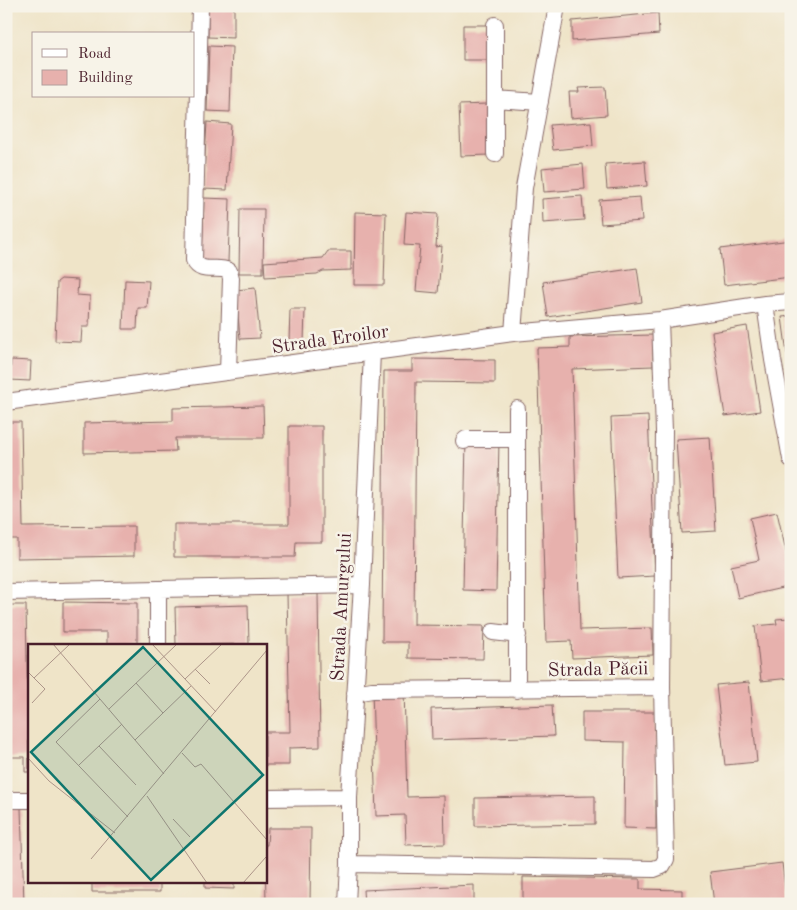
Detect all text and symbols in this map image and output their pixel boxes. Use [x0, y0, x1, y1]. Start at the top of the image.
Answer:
legend [32, 32, 195, 98]
text: Road [78, 47, 112, 62]
text: Building [78, 71, 133, 86]
street label: Strada Eroilor [271, 323, 390, 358]
street label: Strada Amurgului [329, 532, 356, 682]
inset map [28, 644, 266, 882]
street label: Strada Păcii [548, 660, 648, 681]

